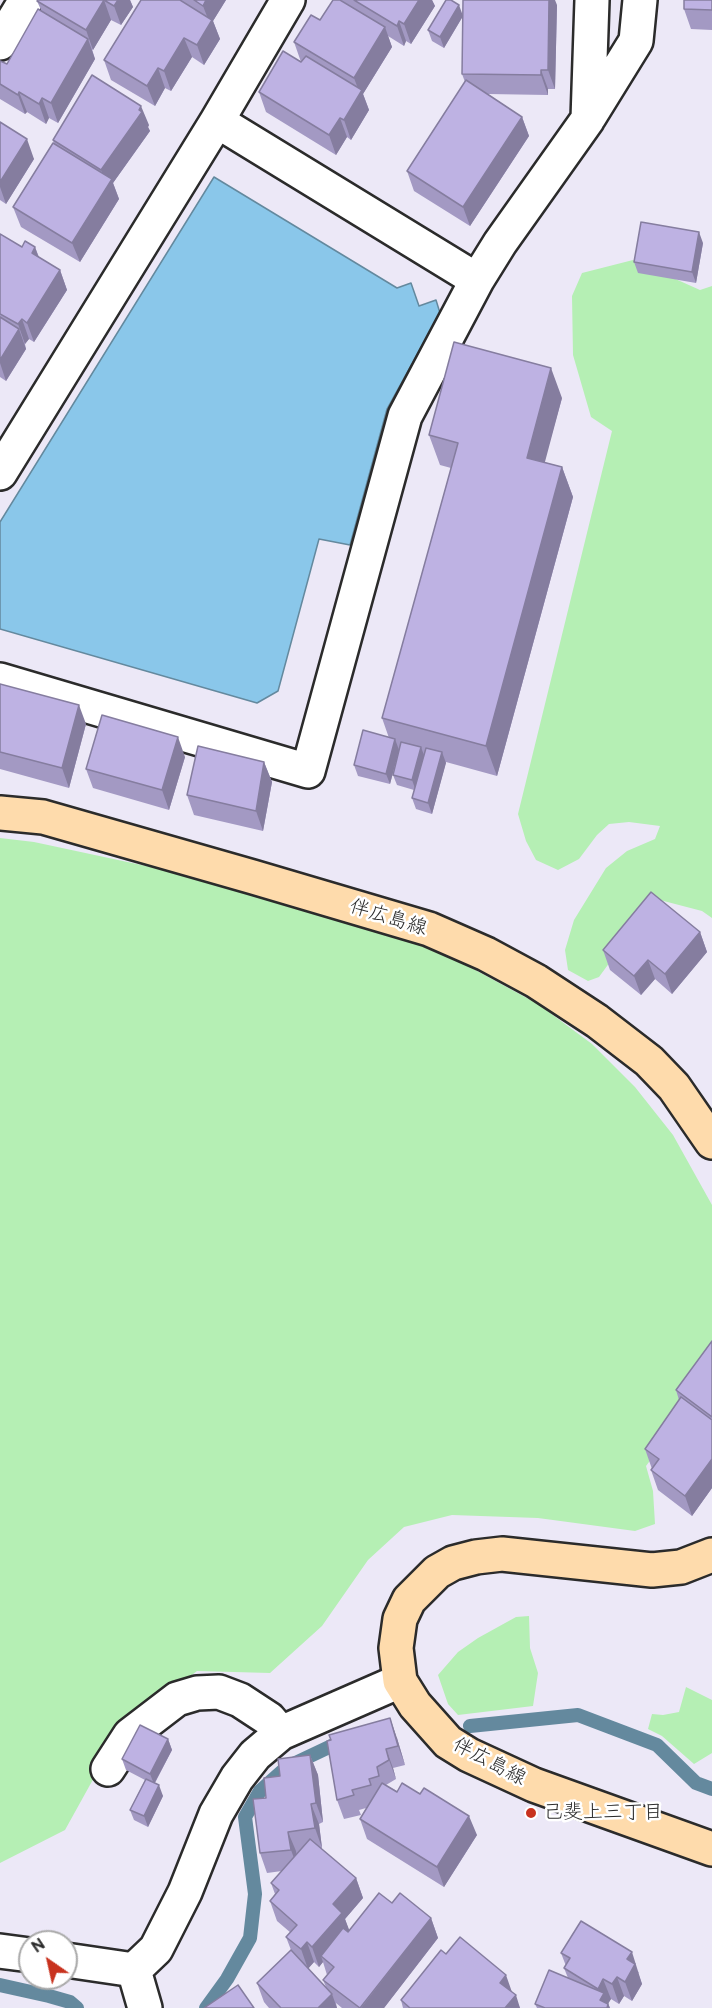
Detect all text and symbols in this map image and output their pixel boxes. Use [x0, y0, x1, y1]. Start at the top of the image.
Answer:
street label: 伴広島線 [346, 895, 430, 941]
street label: 伴広島線 [448, 1733, 530, 1791]
place label: 己斐上三丁目 [543, 1801, 663, 1825]
marker: 己斐上三丁目 [524, 1806, 538, 1820]
north arrow [18, 1930, 78, 1990]
text: N [28, 1935, 49, 1958]

